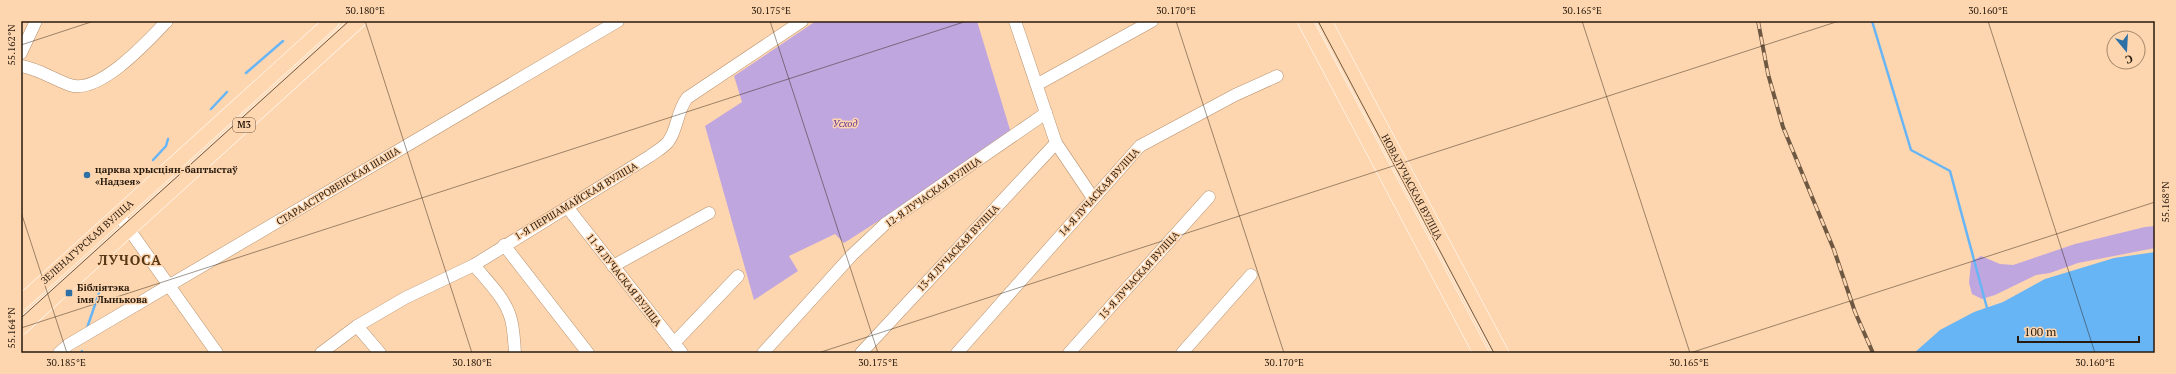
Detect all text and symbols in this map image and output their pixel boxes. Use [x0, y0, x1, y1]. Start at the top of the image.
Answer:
text: 30.180°E [345, 4, 385, 17]
text: 30.175°E [751, 4, 791, 17]
text: 30.170°E [1156, 4, 1196, 17]
text: 30.165°E [1562, 4, 1602, 17]
text: 30.160°E [1968, 4, 2008, 17]
text: 55.162°N [5, 24, 18, 66]
north arrow [2106, 30, 2146, 70]
text: С [2124, 52, 2135, 67]
park label: Усход [833, 117, 857, 130]
road number: М3 [233, 118, 255, 132]
street label: НОВАЛУЧАСКАЯ ВУЛІЦА [1378, 132, 1446, 242]
street label: СТАРААСТРОВЕНСКАЯ ШАША [274, 144, 402, 228]
street label: 14-Я ЛУЧАСКАЯ ВУЛІЦА [1056, 145, 1142, 239]
street label: 12-Я ЛУЧАСКАЯ ВУЛІЦА [882, 154, 984, 230]
street label: 1-Я ПЕРШАМАЙСКАЯ ВУЛІЦА [512, 159, 640, 243]
place label: царква хрысціян-баптыстаў «Надзея» [95, 163, 238, 188]
marker: царква хрысціян-баптыстаў «Надзея» [82, 170, 92, 180]
text: 55.168°N [2159, 181, 2172, 223]
street label: ЗЕЛЕНАГУРСКАЯ ВУЛІЦА [38, 197, 136, 287]
street label: 13-Я ЛУЧАСКАЯ ВУЛІЦА [914, 202, 1002, 294]
street label: 15-Я ЛУЧАСКАЯ ВУЛІЦА [1096, 228, 1182, 322]
street label: 11-Я ЛУЧАСКАЯ ВУЛІЦА [584, 231, 664, 329]
district label: ЛУЧОСА [97, 250, 162, 269]
place label: Бібліятэка імя Лынькова [77, 281, 148, 306]
marker: Бібліятэка імя Лынькова [64, 288, 74, 298]
text: 55.164°N [5, 307, 18, 349]
scale bar [2018, 318, 2139, 344]
text: 100 m [2024, 324, 2057, 339]
text: 30.185°E [46, 356, 86, 369]
text: 30.180°E [452, 356, 492, 369]
text: 30.175°E [858, 356, 898, 369]
text: 30.170°E [1264, 356, 1304, 369]
text: 30.165°E [1669, 356, 1709, 369]
text: 30.160°E [2075, 356, 2115, 369]

